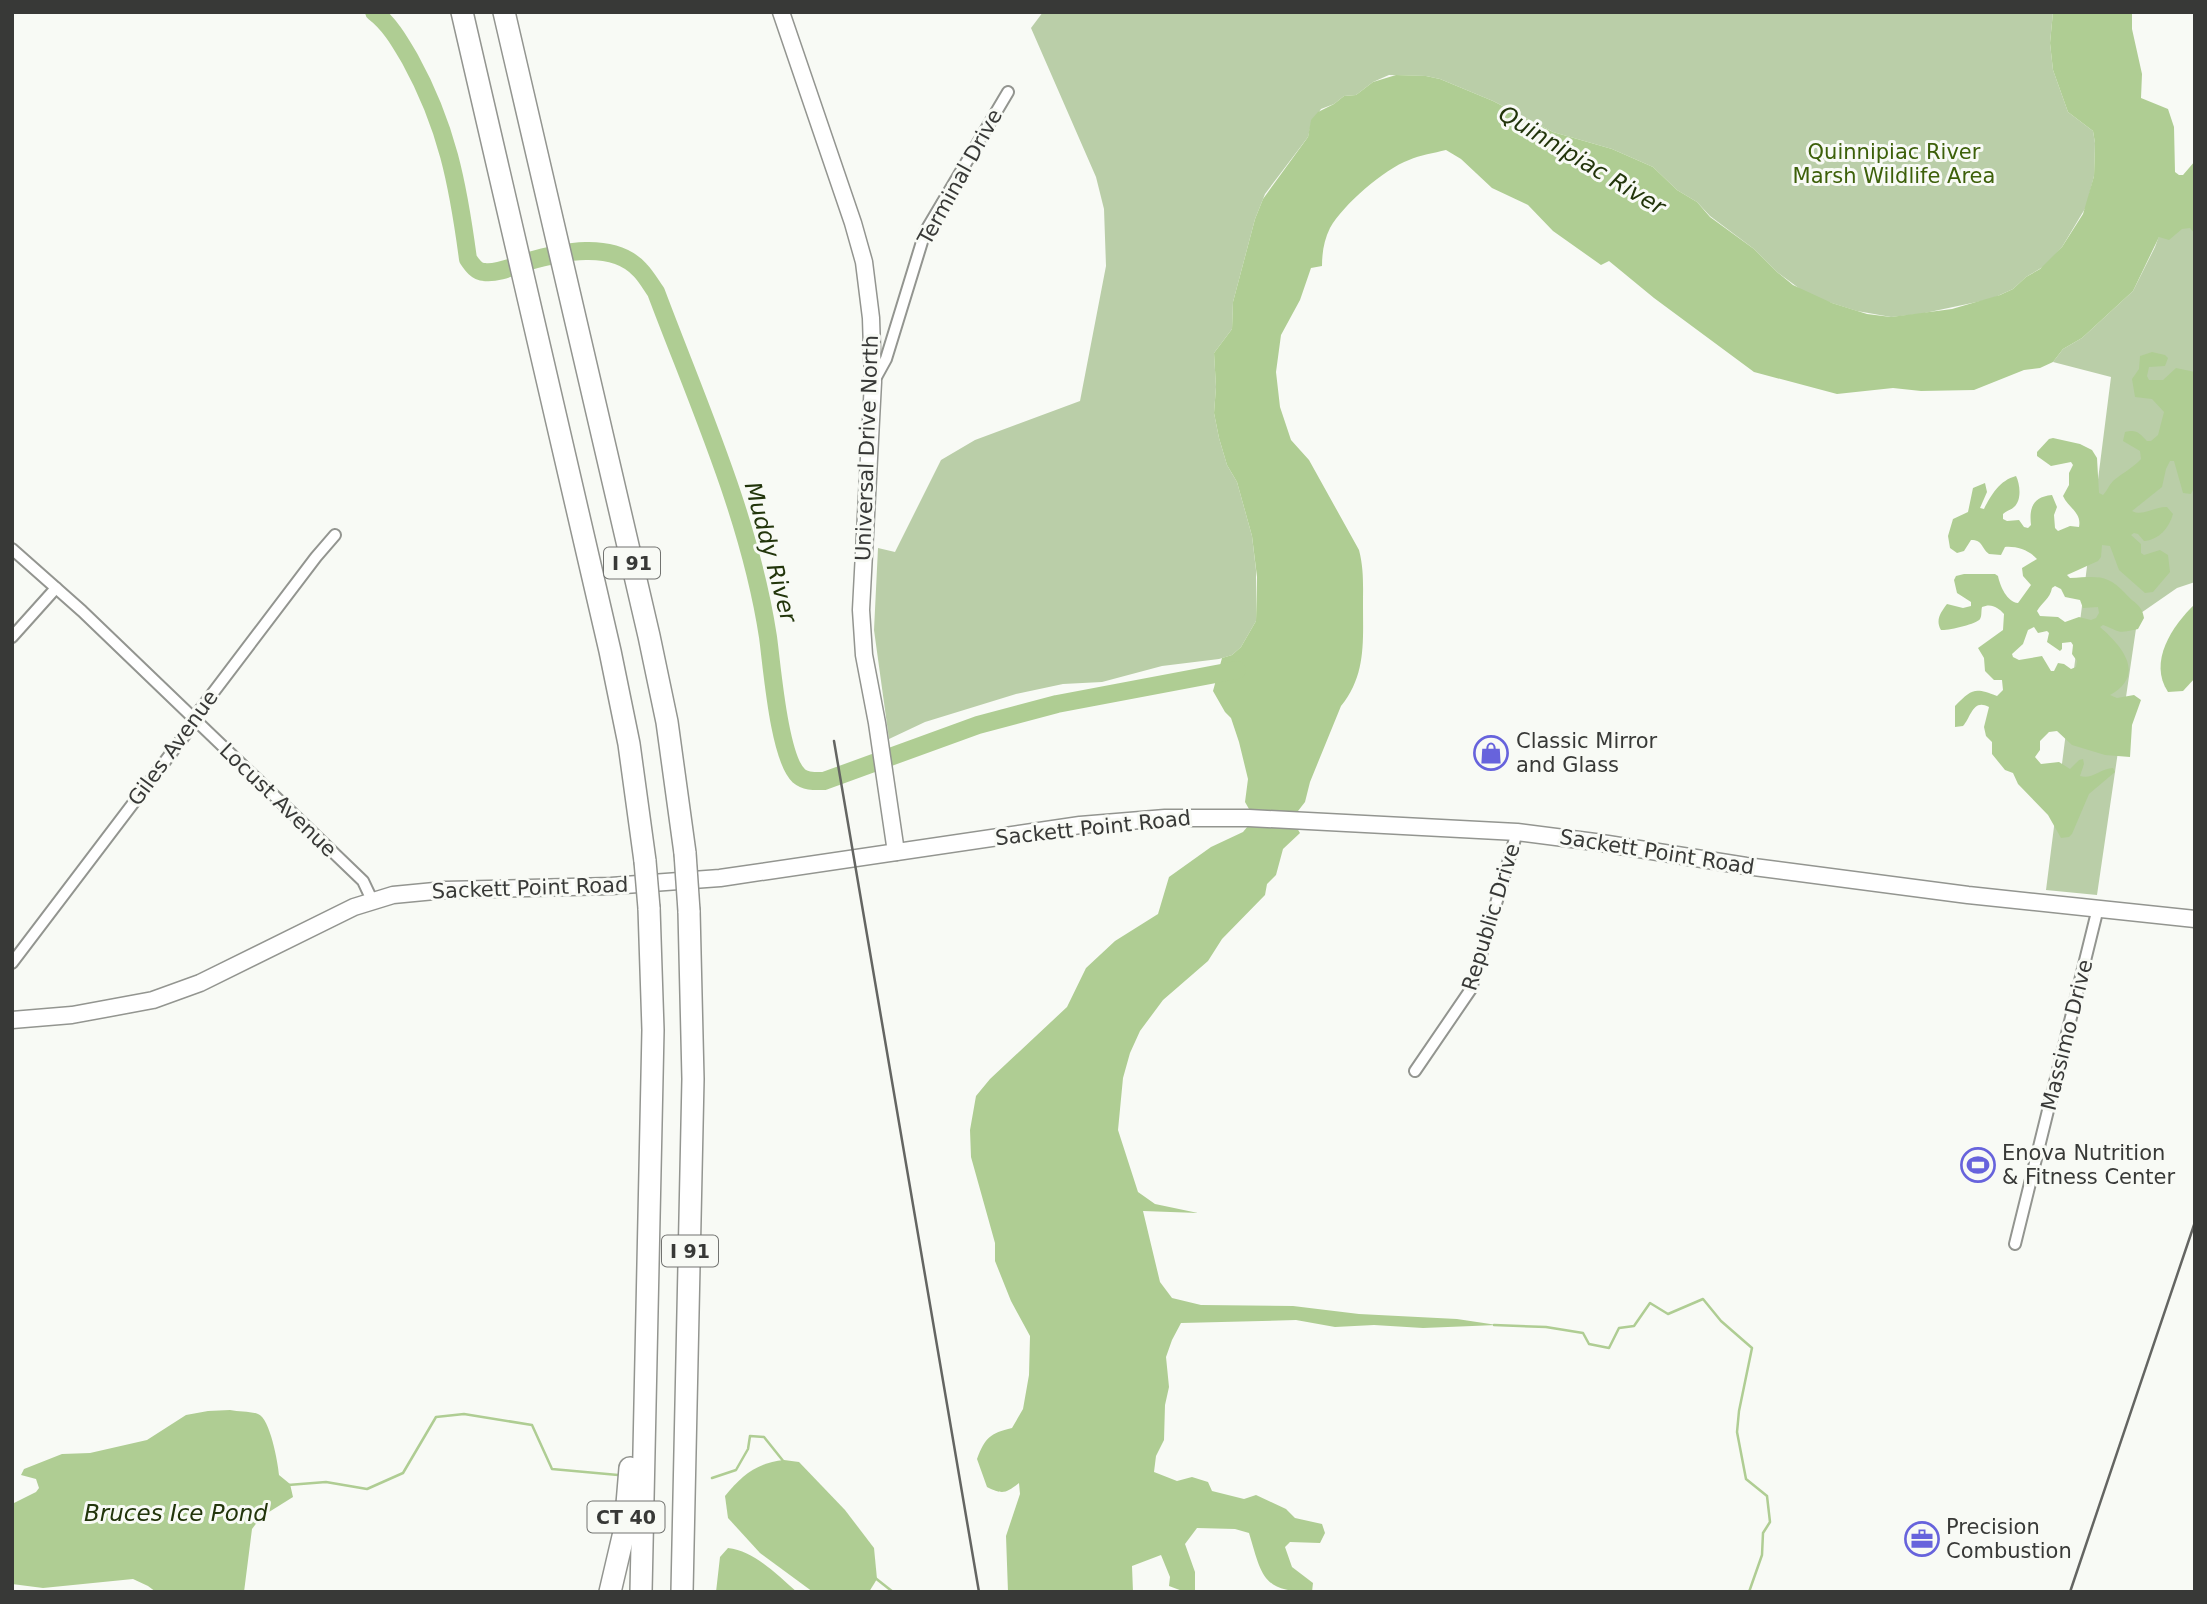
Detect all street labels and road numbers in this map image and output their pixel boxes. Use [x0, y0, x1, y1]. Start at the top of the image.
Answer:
street label: Terminal Drive [912, 105, 1007, 250]
street label: Universal Drive North [851, 335, 883, 561]
road number: I 91 [604, 548, 660, 578]
street label: Giles Avenue [123, 686, 223, 810]
street label: Locust Avenue [215, 738, 341, 862]
street label: Sackett Point Road [994, 806, 1192, 850]
street label: Sackett Point Road [1558, 825, 1756, 879]
street label: Republic Drive [1457, 841, 1525, 993]
street label: Sackett Point Road [431, 873, 629, 903]
street label: Massimo Drive [2037, 957, 2097, 1113]
road number: I 91 [662, 1236, 718, 1266]
road number: CT 40 [588, 1502, 664, 1532]

